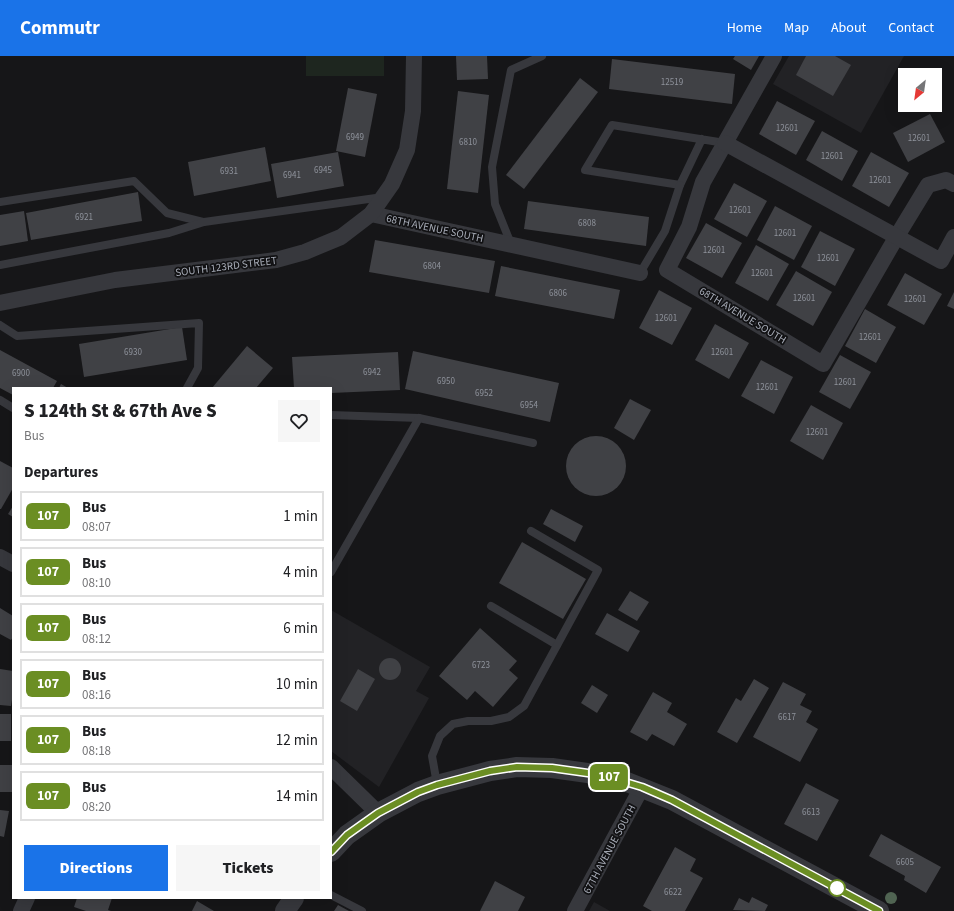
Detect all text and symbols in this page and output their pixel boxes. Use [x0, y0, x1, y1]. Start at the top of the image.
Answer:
text: Commutr [20, 15, 100, 42]
text: Home [727, 18, 762, 38]
text: Map [784, 18, 809, 38]
text: About [831, 18, 866, 38]
text: Contact [888, 18, 934, 38]
north arrow [898, 68, 942, 112]
map controls [898, 68, 942, 112]
house number: 12519 [661, 76, 684, 89]
house number: 12601 [776, 122, 798, 135]
house number: 6949 [346, 131, 364, 144]
house number: 12601 [908, 132, 930, 145]
house number: 6810 [459, 136, 477, 149]
house number: 12601 [821, 150, 843, 163]
house number: 6945 [314, 164, 332, 177]
house number: 6931 [220, 165, 238, 178]
house number: 6941 [283, 169, 301, 182]
house number: 12601 [869, 174, 891, 187]
house number: 12601 [729, 204, 751, 217]
house number: 6921 [75, 211, 93, 224]
street label: 68TH AVENUE SOUTH [385, 211, 485, 246]
house number: 6808 [578, 217, 596, 230]
house number: 12601 [774, 227, 796, 240]
house number: 12601 [703, 244, 725, 257]
house number: 12601 [817, 252, 839, 265]
street label: SOUTH 123RD STREET [174, 253, 278, 280]
house number: 6804 [423, 260, 441, 273]
house number: 12601 [751, 267, 773, 280]
street label: 68TH AVENUE SOUTH [696, 283, 789, 347]
house number: 6806 [549, 287, 567, 300]
house number: 12601 [793, 292, 815, 305]
house number: 12601 [904, 293, 926, 306]
house number: 12601 [655, 312, 677, 325]
house number: 12601 [859, 331, 881, 344]
house number: 6930 [124, 346, 142, 359]
house number: 12601 [711, 346, 733, 359]
house number: 6942 [363, 366, 381, 379]
house number: 6900 [12, 367, 30, 380]
house number: 6950 [437, 375, 455, 388]
house number: 12601 [834, 376, 856, 389]
house number: 12601 [756, 381, 778, 394]
house number: 6952 [475, 387, 493, 400]
text: S 124th St & 67th Ave S [24, 398, 217, 425]
house number: 6954 [520, 399, 538, 412]
button: heart [278, 400, 320, 442]
house number: 12601 [806, 426, 828, 439]
text: Bus [24, 427, 44, 445]
text: Departures [24, 462, 98, 483]
text: Bus [82, 497, 106, 518]
text: 107 [37, 506, 59, 526]
text: 1 min [283, 506, 318, 527]
text: 08:07 [82, 518, 111, 536]
text: Bus [82, 553, 106, 574]
text: 107 [37, 562, 59, 582]
text: 4 min [283, 562, 318, 583]
text: 08:10 [82, 574, 111, 592]
text: Bus [82, 609, 106, 630]
text: 107 [37, 618, 59, 638]
text: 6 min [283, 618, 318, 639]
text: 08:12 [82, 630, 111, 648]
house number: 6723 [472, 659, 490, 672]
text: Bus [82, 665, 106, 686]
text: 107 [37, 674, 59, 694]
text: 10 min [276, 674, 318, 695]
text: 08:16 [82, 686, 111, 704]
house number: 6617 [778, 711, 796, 724]
text: Bus [82, 721, 106, 742]
text: 107 [37, 730, 59, 750]
text: 12 min [276, 730, 318, 751]
text: 08:18 [82, 742, 111, 760]
line badge: 107 [586, 764, 632, 790]
text: 107 [598, 767, 620, 787]
text: Bus [82, 777, 106, 798]
text: 107 [37, 786, 59, 806]
text: 14 min [276, 786, 318, 807]
text: 08:20 [82, 798, 111, 816]
street label: 67TH AVENUE SOUTH [580, 802, 639, 896]
house number: 6613 [802, 806, 820, 819]
button: Directions [24, 845, 168, 891]
button: Tickets [176, 845, 320, 891]
house number: 6605 [896, 856, 914, 869]
unlabelled marker [828, 879, 846, 897]
house number: 6622 [664, 886, 682, 899]

